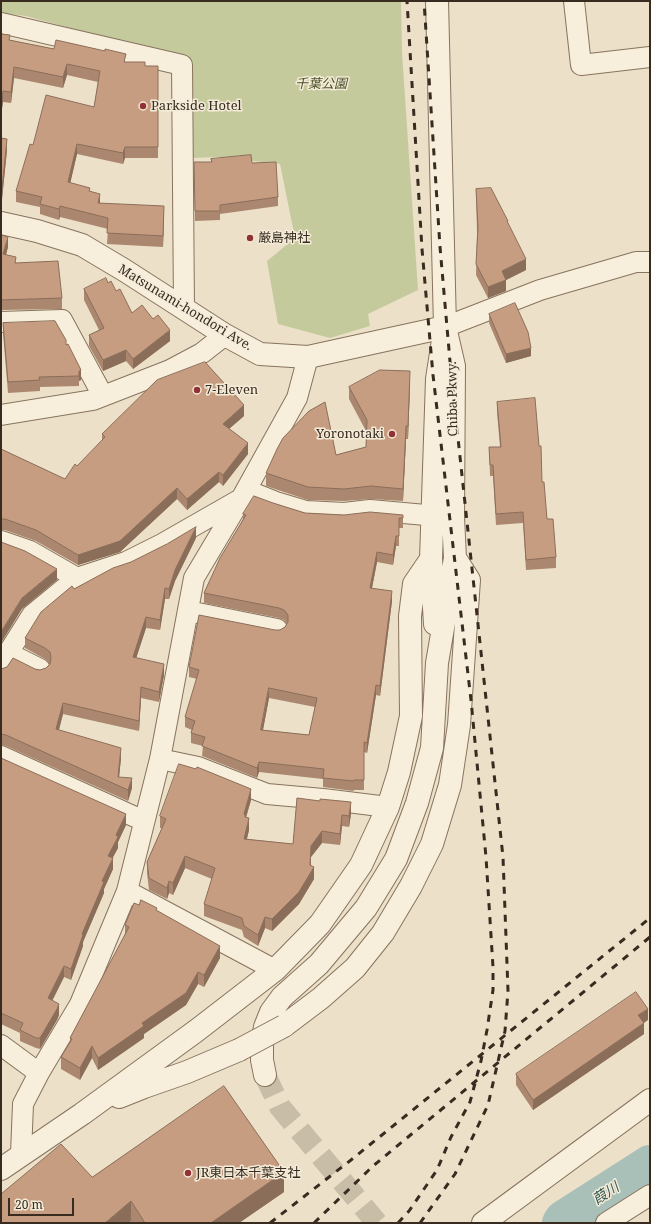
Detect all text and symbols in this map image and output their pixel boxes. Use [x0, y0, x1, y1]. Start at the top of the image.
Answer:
park label: 千葉公園 [295, 76, 347, 92]
place label: Parkside Hotel [151, 98, 242, 114]
marker: Parkside Hotel [138, 101, 148, 111]
place label: 厳島神社 [258, 230, 310, 246]
marker: 厳島神社 [245, 233, 255, 243]
street label: Matsunami-hondori Ave. [115, 262, 255, 354]
street label: Chiba Pkwy. [445, 361, 461, 437]
place label: 7-Eleven [205, 382, 258, 398]
marker: 7-Eleven [192, 385, 202, 395]
place label: Yoronotaki [316, 426, 384, 442]
marker: Yoronotaki [387, 429, 397, 439]
place label: JR東日本千葉支社 [196, 1165, 300, 1181]
marker: JR東日本千葉支社 [183, 1168, 193, 1178]
water label: 葭川 [590, 1179, 622, 1209]
scale bar [10, 1190, 76, 1216]
text: 20 m [15, 1196, 43, 1213]

